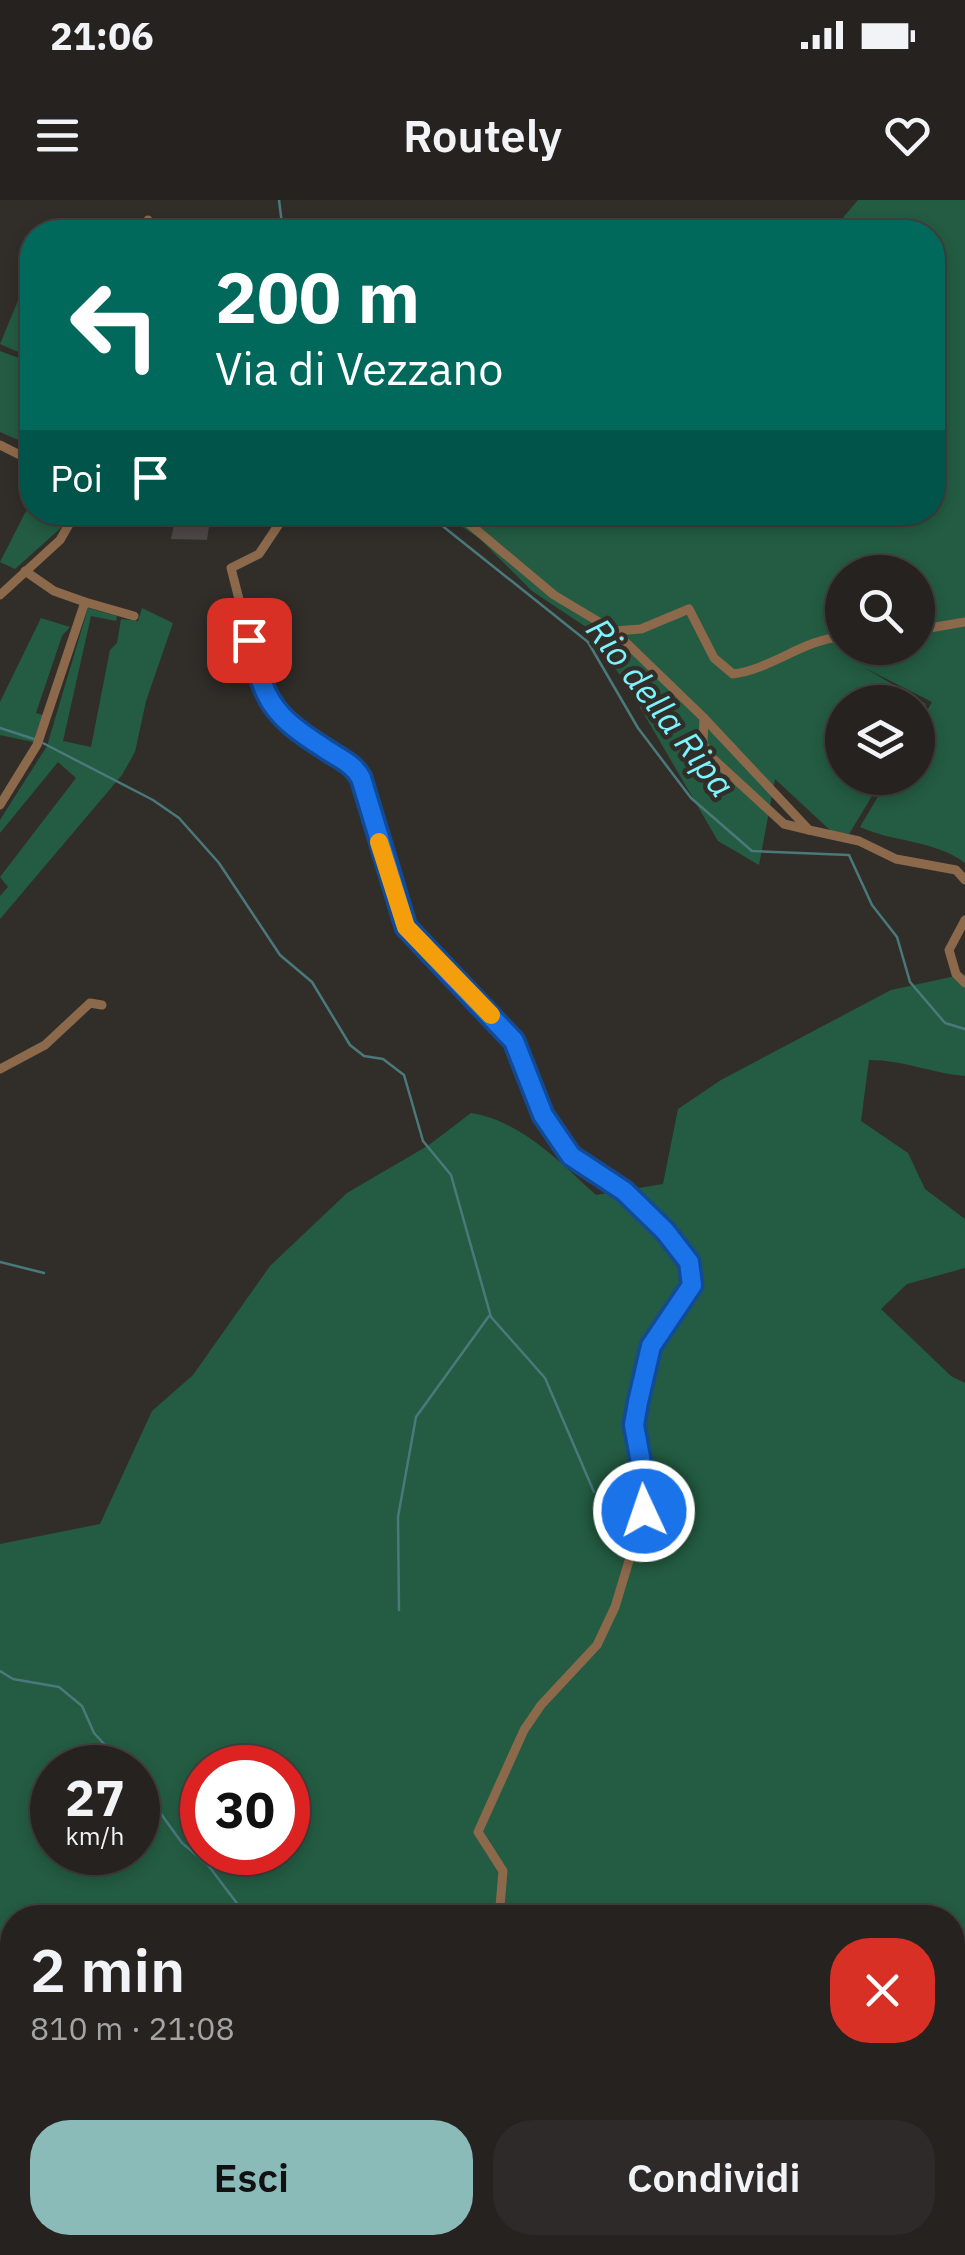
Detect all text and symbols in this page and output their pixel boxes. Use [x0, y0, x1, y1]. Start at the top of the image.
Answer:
text: 21:06 [50, 11, 154, 60]
text: Routely [403, 106, 562, 164]
icon: menu [30, 108, 85, 163]
icon: heart [880, 108, 935, 163]
text: 200 m [215, 251, 420, 342]
icon: left [50, 260, 180, 390]
text: Via di Vezzano [215, 339, 503, 397]
icon: arrive [123, 450, 178, 505]
text: Poi [50, 453, 103, 502]
map controls [825, 555, 935, 795]
button: search [825, 555, 935, 665]
pin [207, 598, 292, 683]
water label: Rio della Ripa [577, 608, 745, 806]
icon: arrive [222, 613, 277, 668]
button: layers [825, 685, 935, 795]
position arrow [592, 1459, 696, 1563]
speed limit sign: 30 [180, 1745, 310, 1875]
text: 27 [65, 1765, 125, 1830]
text: km/h [66, 1819, 124, 1852]
text: 2 min [30, 1930, 185, 2009]
button: close [830, 1938, 935, 2043]
text: 810 m · 21:08 [30, 2007, 235, 2049]
button: Esci [30, 2120, 473, 2235]
button: Condividi [493, 2120, 935, 2235]

